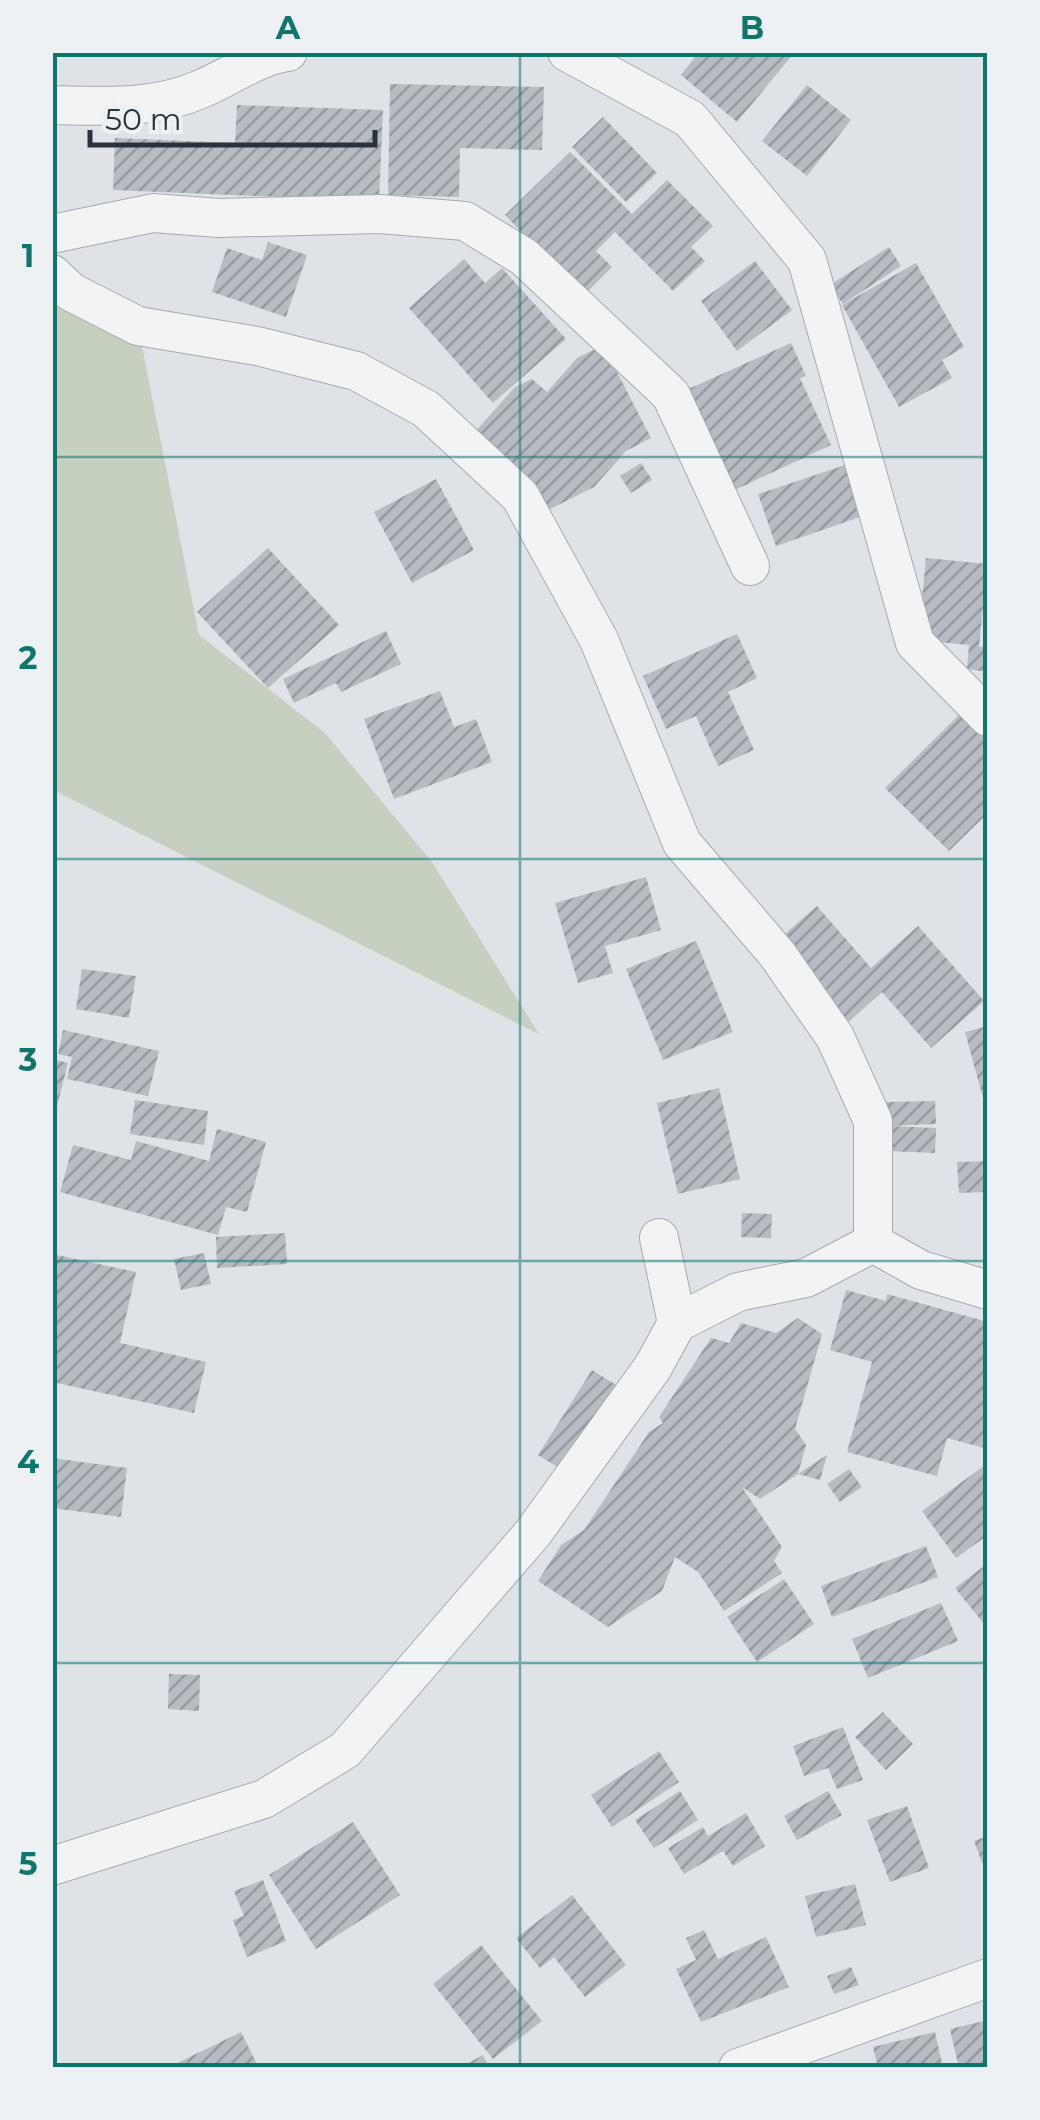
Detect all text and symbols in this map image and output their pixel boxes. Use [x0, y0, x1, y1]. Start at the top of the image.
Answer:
text: A [275, 8, 301, 47]
text: B [740, 8, 764, 47]
scale bar [90, 85, 375, 147]
text: 50 m [105, 101, 182, 138]
text: 1 [22, 236, 34, 275]
text: 2 [19, 638, 37, 677]
text: 3 [18, 1040, 37, 1079]
text: 4 [17, 1442, 39, 1481]
text: 5 [18, 1844, 38, 1883]

